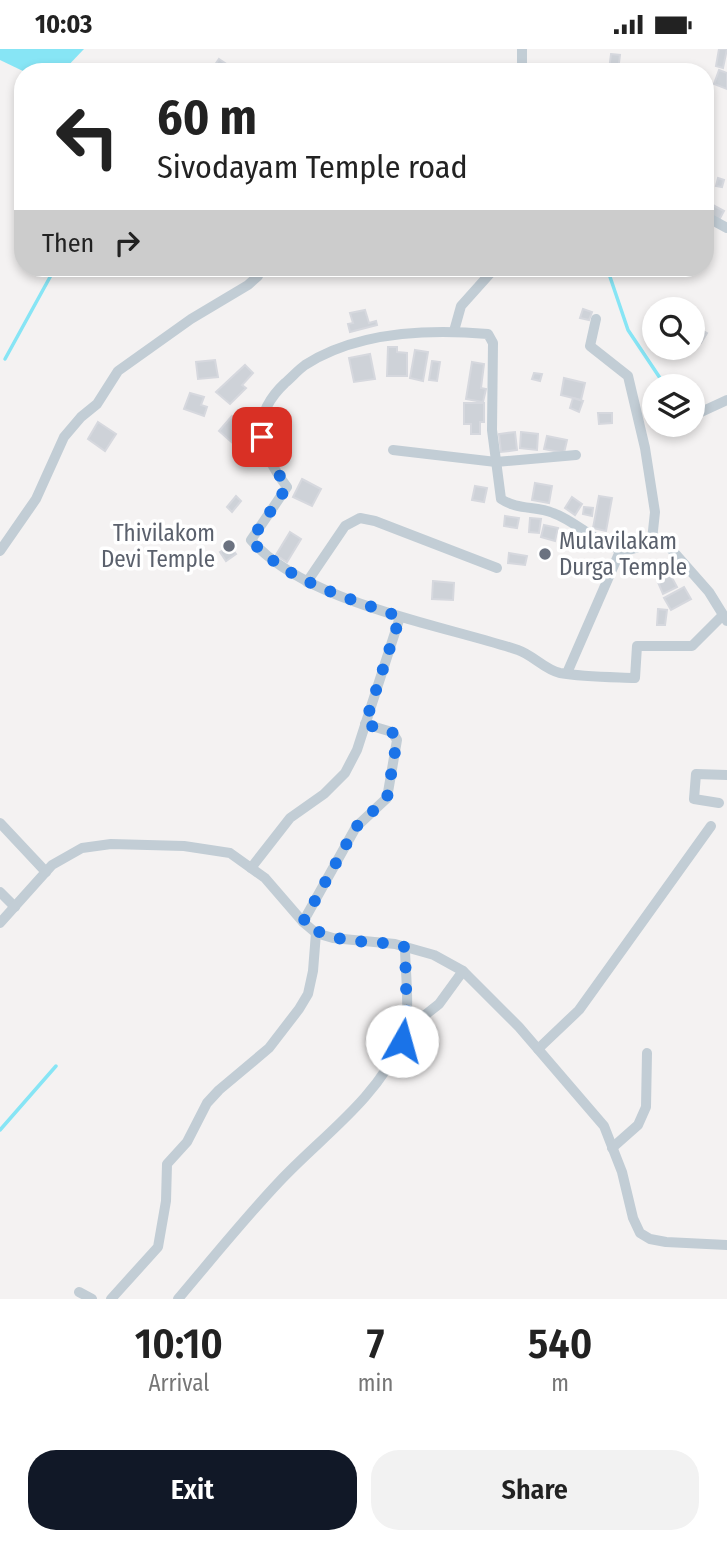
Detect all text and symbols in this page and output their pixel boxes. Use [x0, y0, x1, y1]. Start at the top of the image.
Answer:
text: 10:03 [35, 9, 92, 40]
text: 60 m [157, 88, 257, 147]
icon: left [42, 91, 133, 182]
text: Sivodayam Temple road [157, 148, 468, 186]
icon: right [108, 224, 146, 262]
text: Then [42, 228, 94, 259]
map controls [642, 297, 705, 437]
button: search [642, 297, 705, 360]
button: layers [642, 374, 705, 437]
pin [232, 407, 292, 467]
icon: arrive [243, 418, 281, 456]
place label: Thivilakom Devi Temple [101, 519, 215, 573]
place label: Mulavilakam Durga Temple [559, 527, 687, 581]
marker: Thivilakom Devi Temple [221, 538, 237, 554]
marker: Mulavilakam Durga Temple [537, 546, 553, 562]
position arrow [365, 1004, 439, 1078]
text: 10:10 [135, 1319, 223, 1369]
text: 7 [367, 1319, 384, 1369]
text: 540 [528, 1319, 592, 1369]
text: Arrival [148, 1369, 209, 1397]
text: min [358, 1369, 393, 1397]
text: m [551, 1369, 569, 1397]
button: Exit [28, 1450, 357, 1530]
button: Share [371, 1450, 699, 1530]

